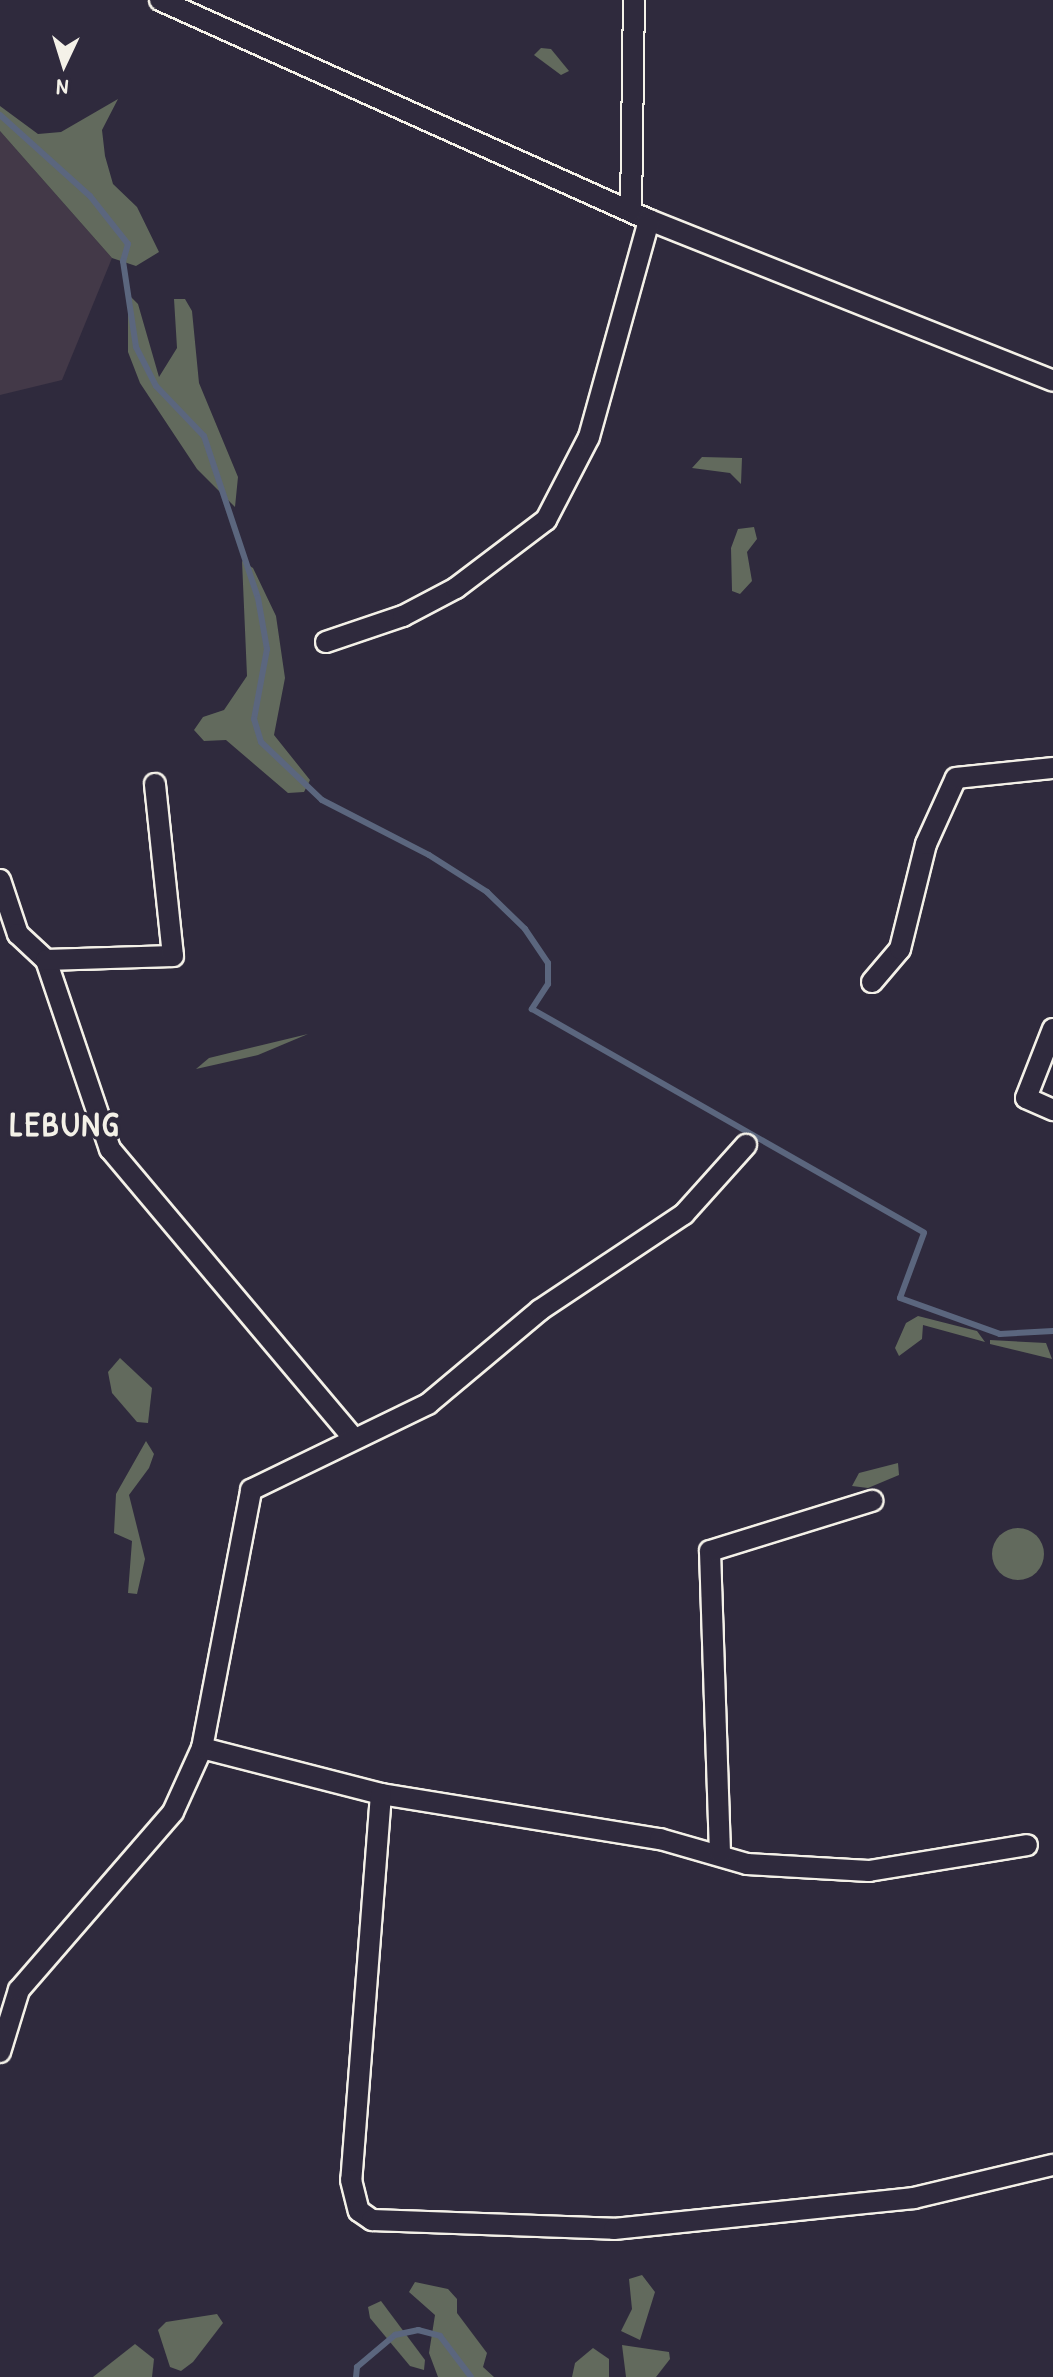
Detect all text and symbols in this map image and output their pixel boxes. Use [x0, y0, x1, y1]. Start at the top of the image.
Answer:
north arrow [24, 24, 104, 104]
text: N [55, 73, 69, 103]
district label: LEBUNG [10, 1105, 120, 1145]

